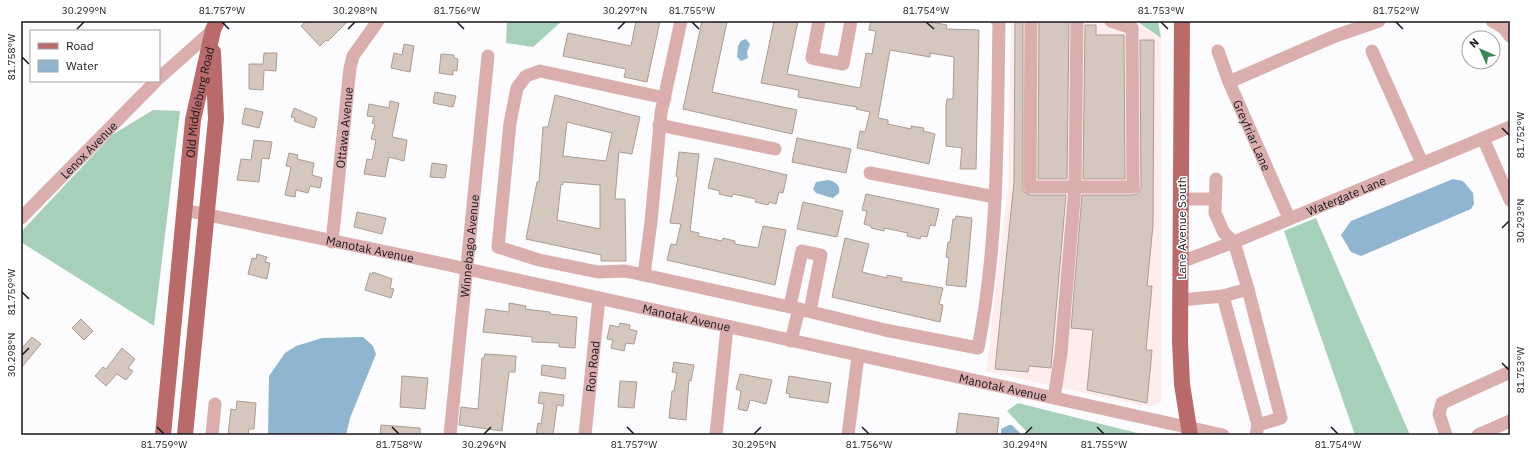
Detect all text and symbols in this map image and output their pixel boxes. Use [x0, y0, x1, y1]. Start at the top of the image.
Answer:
text: 30.299°N [62, 4, 106, 17]
text: 81.757°W [199, 4, 245, 17]
text: 30.298°N [333, 4, 377, 17]
text: 81.756°W [434, 4, 480, 17]
text: 30.297°N [603, 4, 647, 17]
text: 81.755°W [669, 4, 715, 17]
text: 81.754°W [903, 4, 949, 17]
text: 81.753°W [1138, 4, 1184, 17]
text: 81.752°W [1373, 4, 1419, 17]
legend [30, 30, 160, 82]
north arrow [1461, 30, 1501, 70]
text: 81.758°W [5, 34, 18, 80]
text: N [1466, 35, 1482, 51]
text: Road [66, 38, 94, 53]
street label: Old Middleburg Road [182, 45, 217, 158]
text: Water [66, 58, 99, 73]
street label: Ottawa Avenue [332, 86, 356, 169]
street label: Greyfriar Lane [1230, 97, 1275, 173]
text: 81.752°W [1514, 112, 1527, 158]
street label: Lenox Avenue [57, 117, 120, 182]
street label: Watergate Lane [1304, 172, 1388, 218]
street label: Lane Avenue South [1174, 176, 1189, 280]
street label: Winnebago Avenue [456, 193, 482, 298]
text: 30.293°N [1514, 199, 1527, 243]
street label: Manotak Avenue [325, 232, 416, 265]
text: 81.759°W [5, 269, 18, 315]
street label: Manotak Avenue [641, 300, 732, 334]
text: 30.298°N [5, 333, 18, 377]
street label: Ron Road [582, 340, 602, 393]
text: 81.753°W [1514, 347, 1527, 393]
street label: Manotak Avenue [958, 370, 1049, 404]
text: 81.759°W [141, 438, 187, 451]
text: 81.758°W [376, 438, 422, 451]
text: 30.296°N [462, 438, 506, 451]
text: 81.757°W [611, 438, 657, 451]
text: 30.295°N [732, 438, 776, 451]
text: 81.756°W [846, 438, 892, 451]
text: 30.294°N [1003, 438, 1047, 451]
text: 81.755°W [1081, 438, 1127, 451]
text: 81.754°W [1315, 438, 1361, 451]

